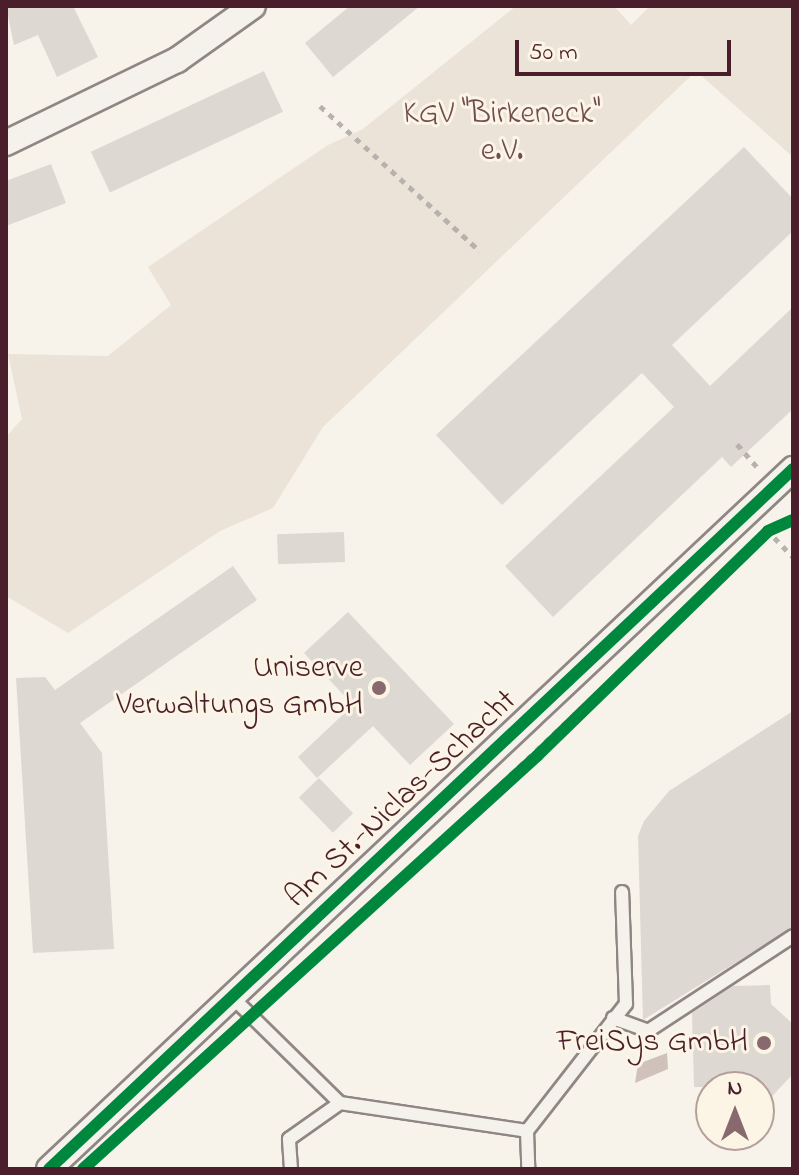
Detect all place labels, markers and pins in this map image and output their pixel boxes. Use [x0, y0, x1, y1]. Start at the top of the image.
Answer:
place label: Uniserve Verwaltungs GmbH [116, 651, 363, 726]
marker: Uniserve Verwaltungs GmbH [370, 679, 388, 697]
place label: FreiSys GmbH [557, 1024, 748, 1062]
marker: FreiSys GmbH [755, 1034, 773, 1052]

